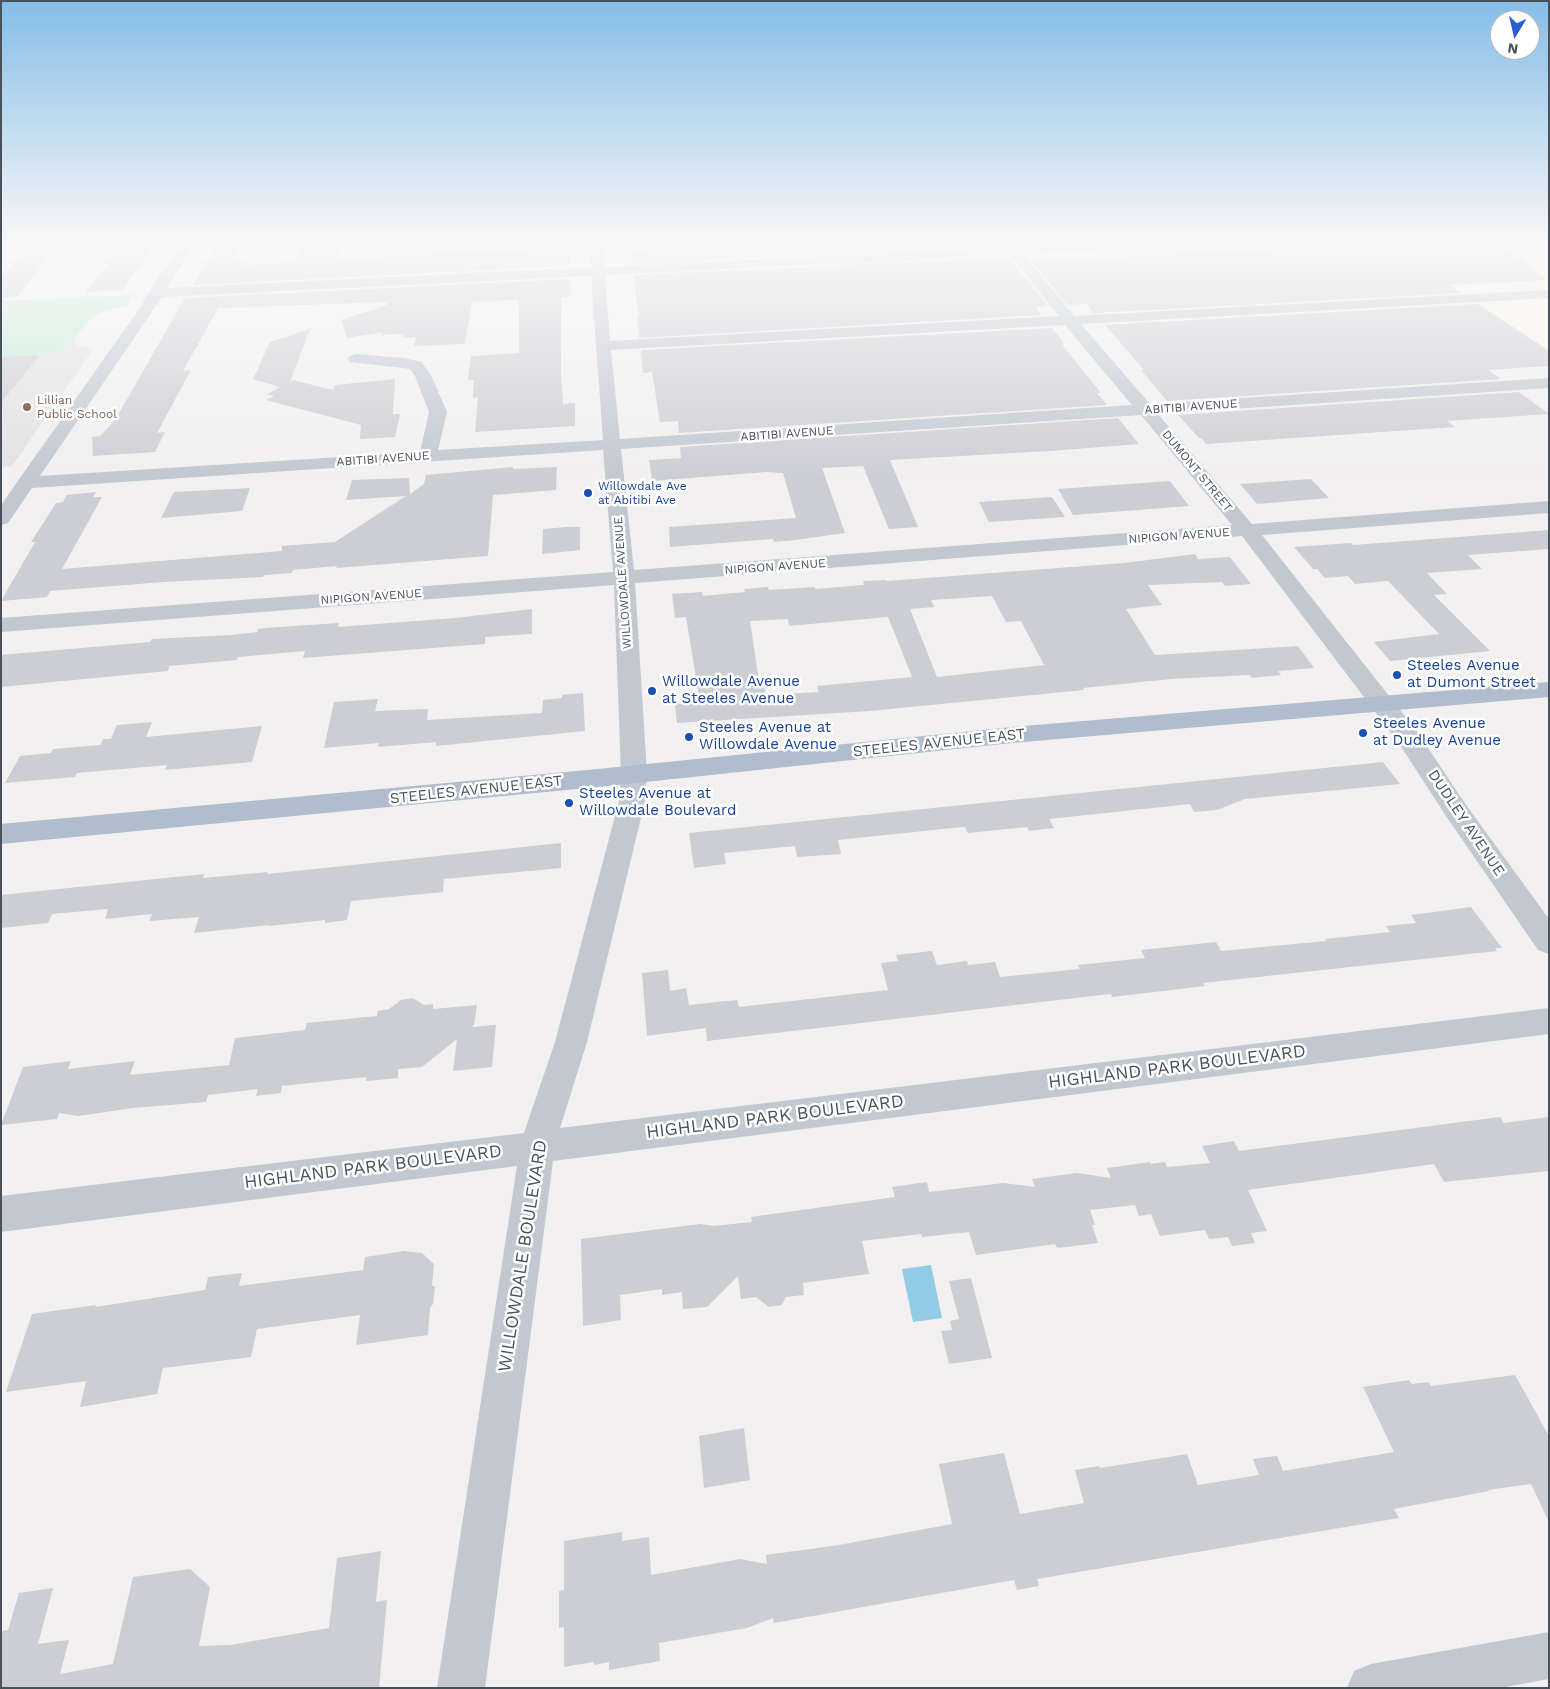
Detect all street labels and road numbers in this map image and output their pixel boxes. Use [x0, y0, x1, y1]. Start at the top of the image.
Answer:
street label: ABITIBI AVENUE [1144, 397, 1238, 417]
street label: ABITIBI AVENUE [740, 424, 834, 444]
street label: DUMONT STREET [1159, 427, 1235, 515]
street label: ABITIBI AVENUE [336, 449, 430, 469]
street label: WILLOWDALE AVENUE [611, 516, 635, 650]
street label: NIPIGON AVENUE [1128, 525, 1230, 547]
street label: NIPIGON AVENUE [724, 556, 826, 578]
street label: NIPIGON AVENUE [320, 586, 422, 608]
street label: STEELES AVENUE EAST [852, 725, 1026, 761]
street label: DUDLEY AVENUE [1424, 767, 1508, 879]
street label: STEELES AVENUE EAST [389, 772, 563, 808]
street label: HIGHLAND PARK BOULEVARD [1047, 1040, 1307, 1094]
street label: HIGHLAND PARK BOULEVARD [645, 1090, 905, 1144]
street label: WILLOWDALE BOULEVARD [494, 1138, 552, 1374]
street label: HIGHLAND PARK BOULEVARD [243, 1140, 503, 1194]

